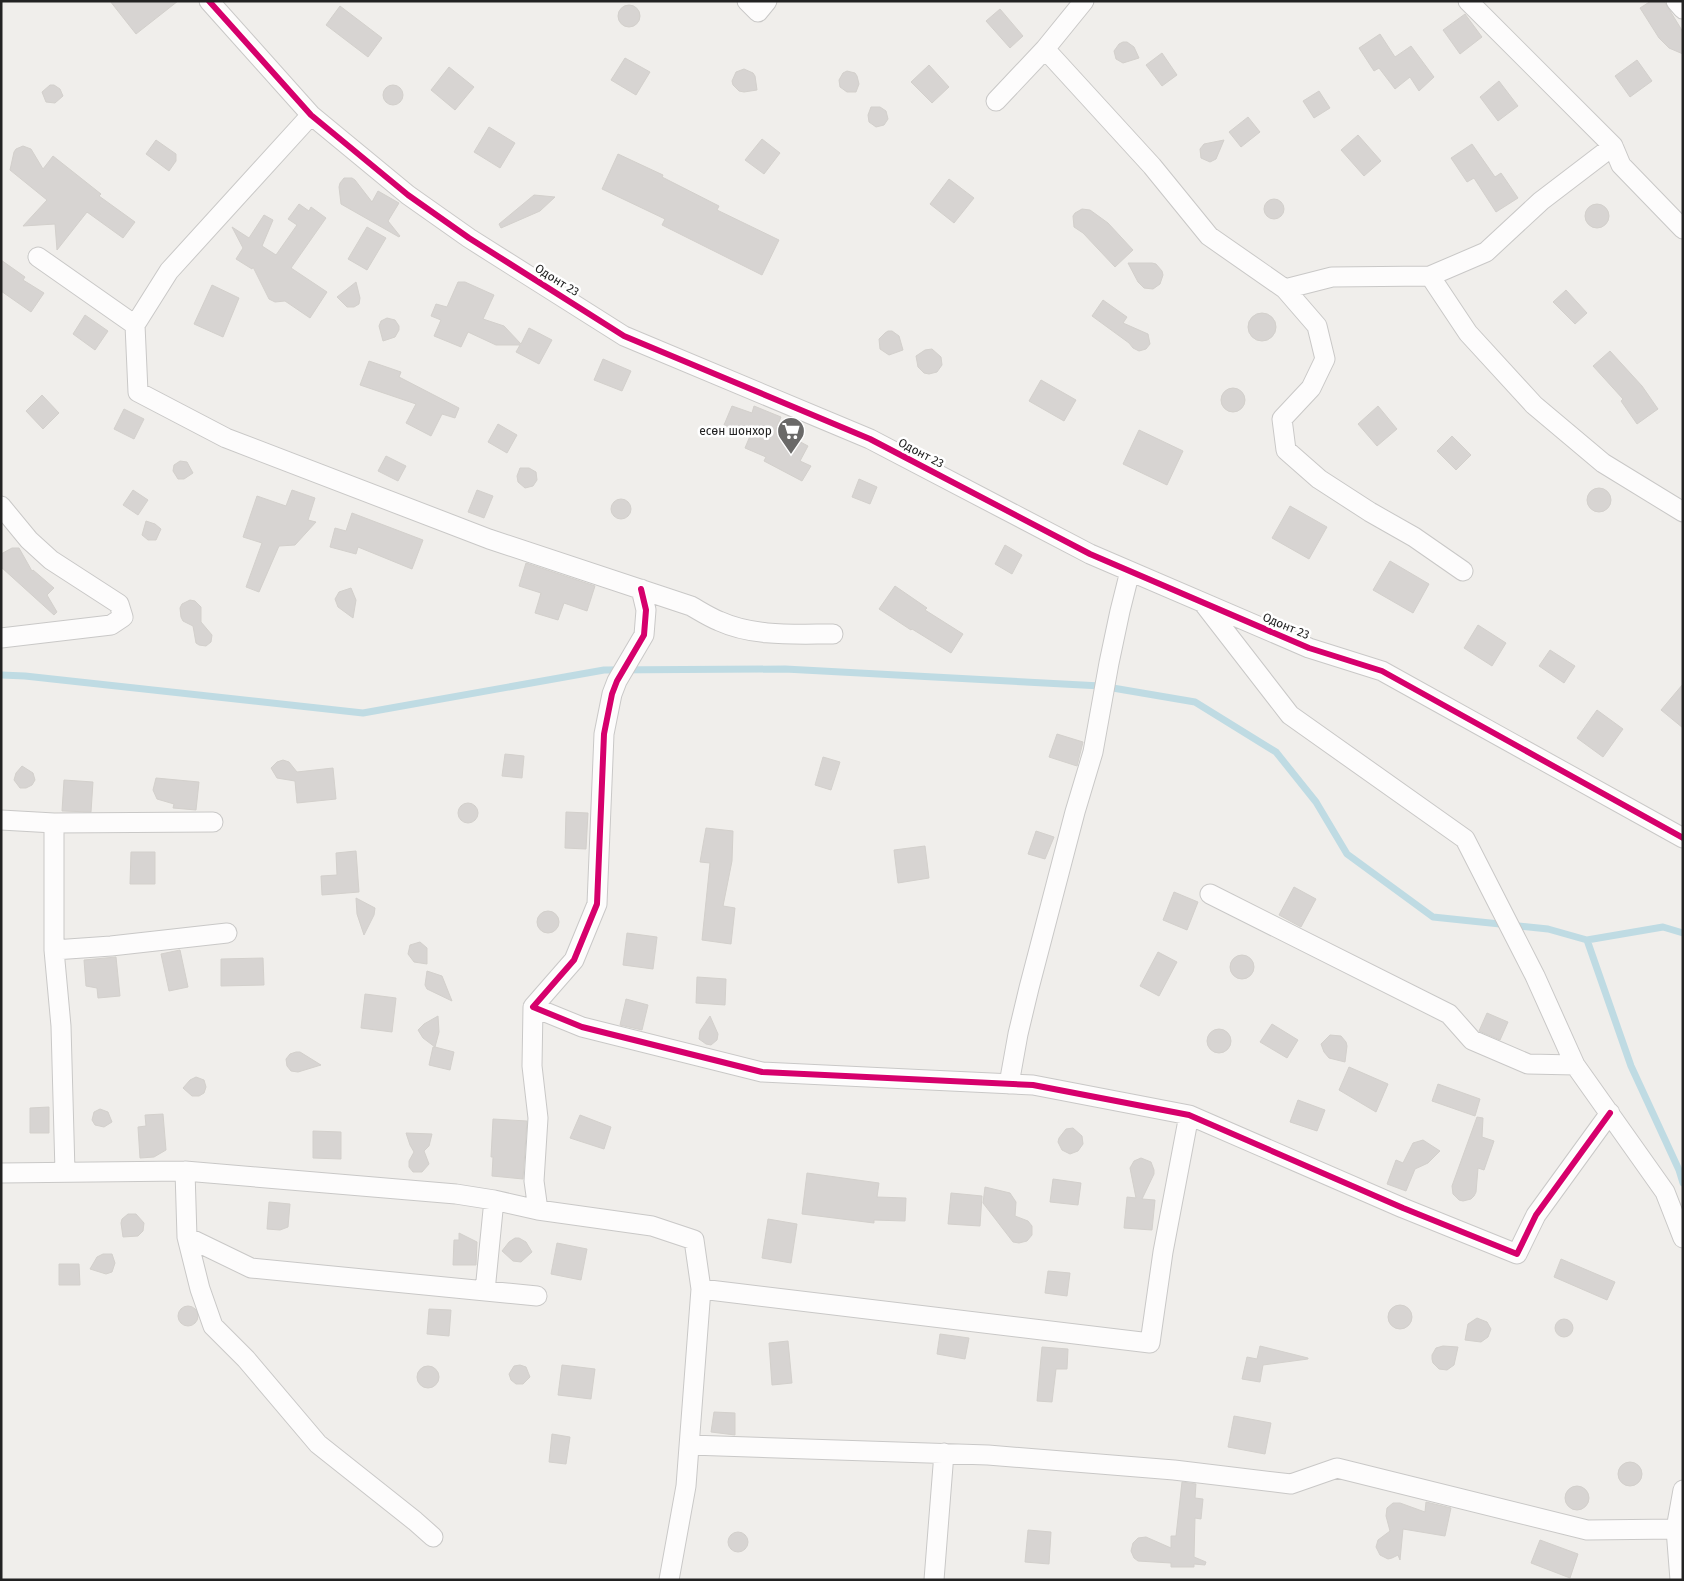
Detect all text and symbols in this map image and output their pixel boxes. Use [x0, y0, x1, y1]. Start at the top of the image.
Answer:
street label: Одонт 23 [532, 261, 582, 299]
supermarket icon: есөн шонхор [776, 416, 806, 455]
place label: есөн шонхор [699, 424, 772, 438]
street label: Одонт 23 [896, 435, 946, 471]
street label: Одонт 23 [1261, 610, 1312, 642]

